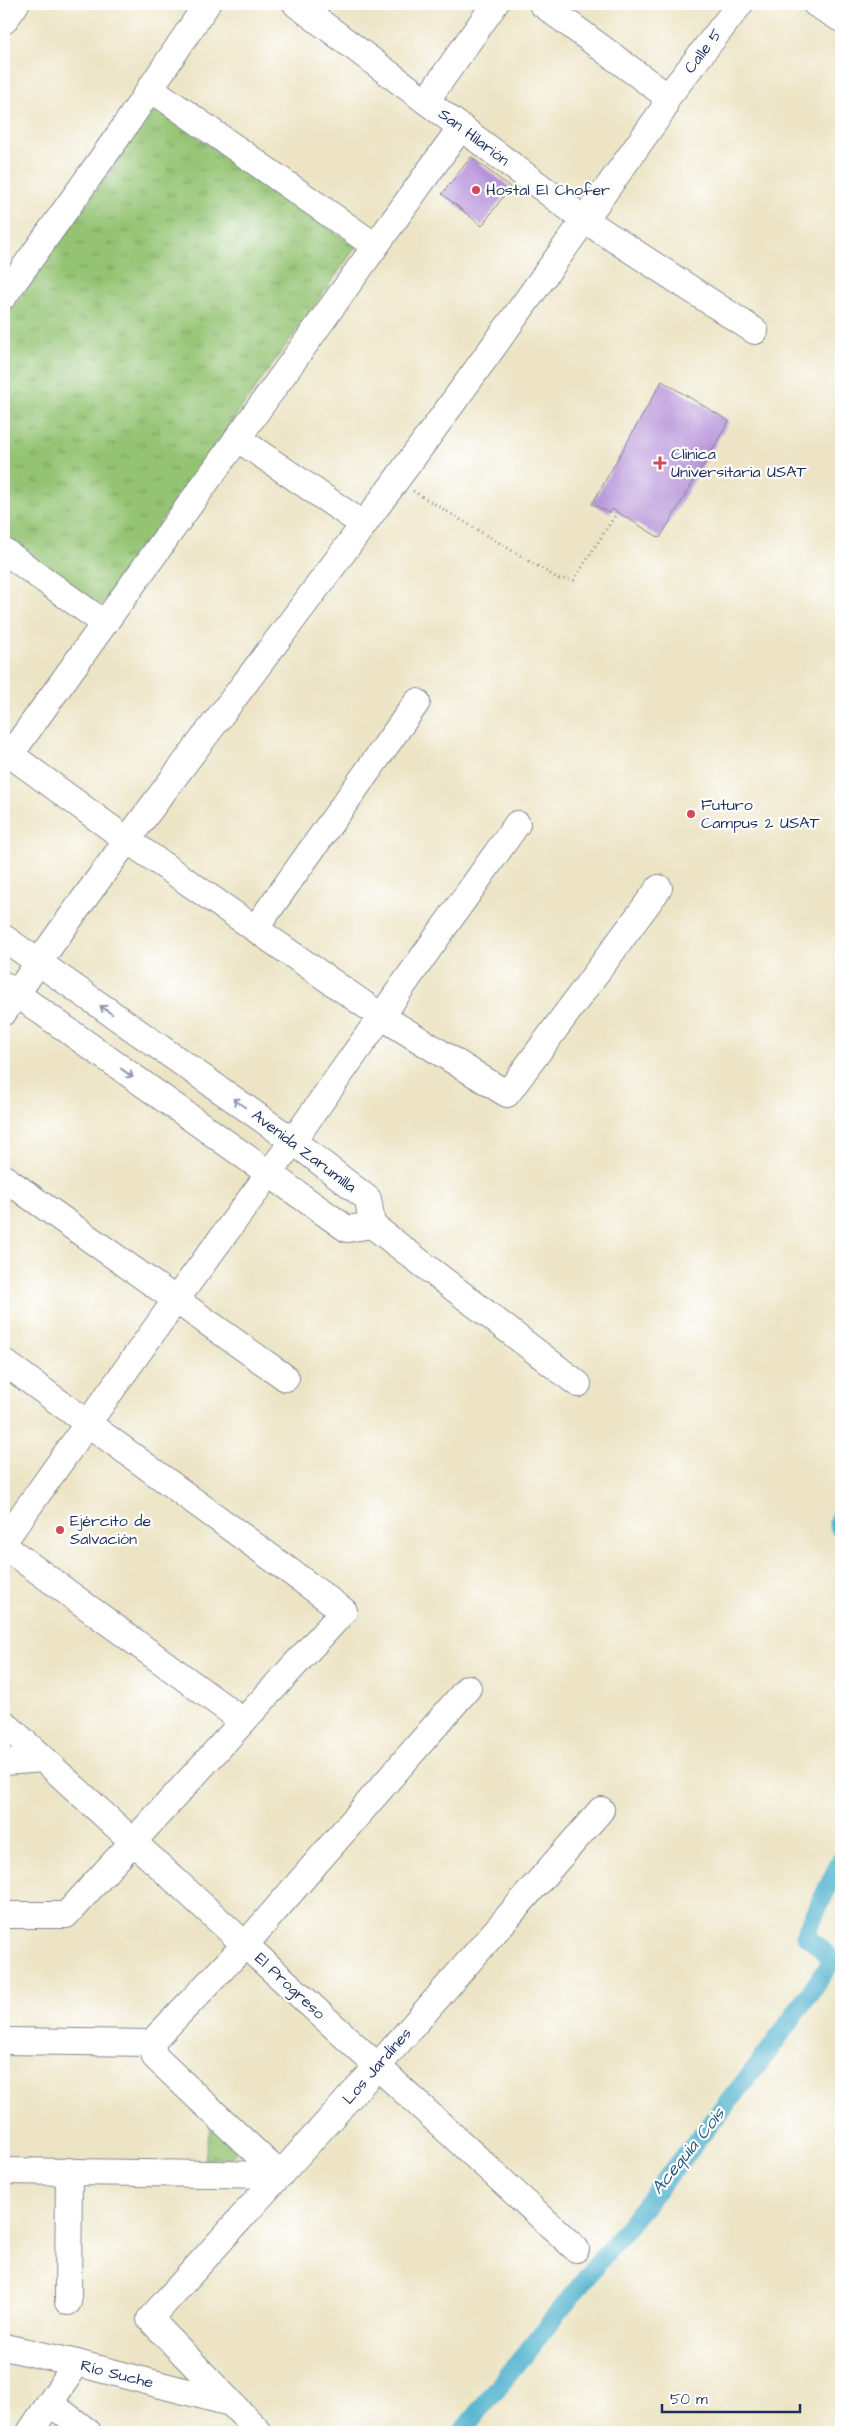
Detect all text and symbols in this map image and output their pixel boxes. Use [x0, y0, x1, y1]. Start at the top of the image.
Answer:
street label: Calle 5 [679, 24, 728, 78]
street label: San Hilarión [434, 103, 514, 171]
place label: Hostal El Chofer [486, 179, 610, 201]
marker: Hostal El Chofer [470, 184, 482, 196]
place label: Clinica Universitaria USAT [671, 443, 807, 483]
marker: Clinica Universitaria USAT [653, 456, 667, 470]
place label: Futuro Campus 2 USAT [701, 794, 819, 834]
marker: Futuro Campus 2 USAT [685, 808, 697, 820]
one-way arrow [99, 1005, 113, 1015]
one-way arrow [120, 1068, 134, 1078]
one-way arrow [232, 1098, 246, 1108]
street label: Avenida Zarumilla [247, 1104, 361, 1198]
place label: Ejército de Salvación [70, 1510, 151, 1550]
marker: Ejército de Salvación [54, 1524, 66, 1536]
street label: El Progreso [249, 1948, 330, 2025]
street label: Los Jardínes [337, 2023, 417, 2109]
water label: Acequia Cois [645, 2102, 731, 2200]
street label: Río Suche [78, 2354, 156, 2394]
scale bar [662, 2381, 800, 2413]
text: 50 m [670, 2389, 708, 2410]

